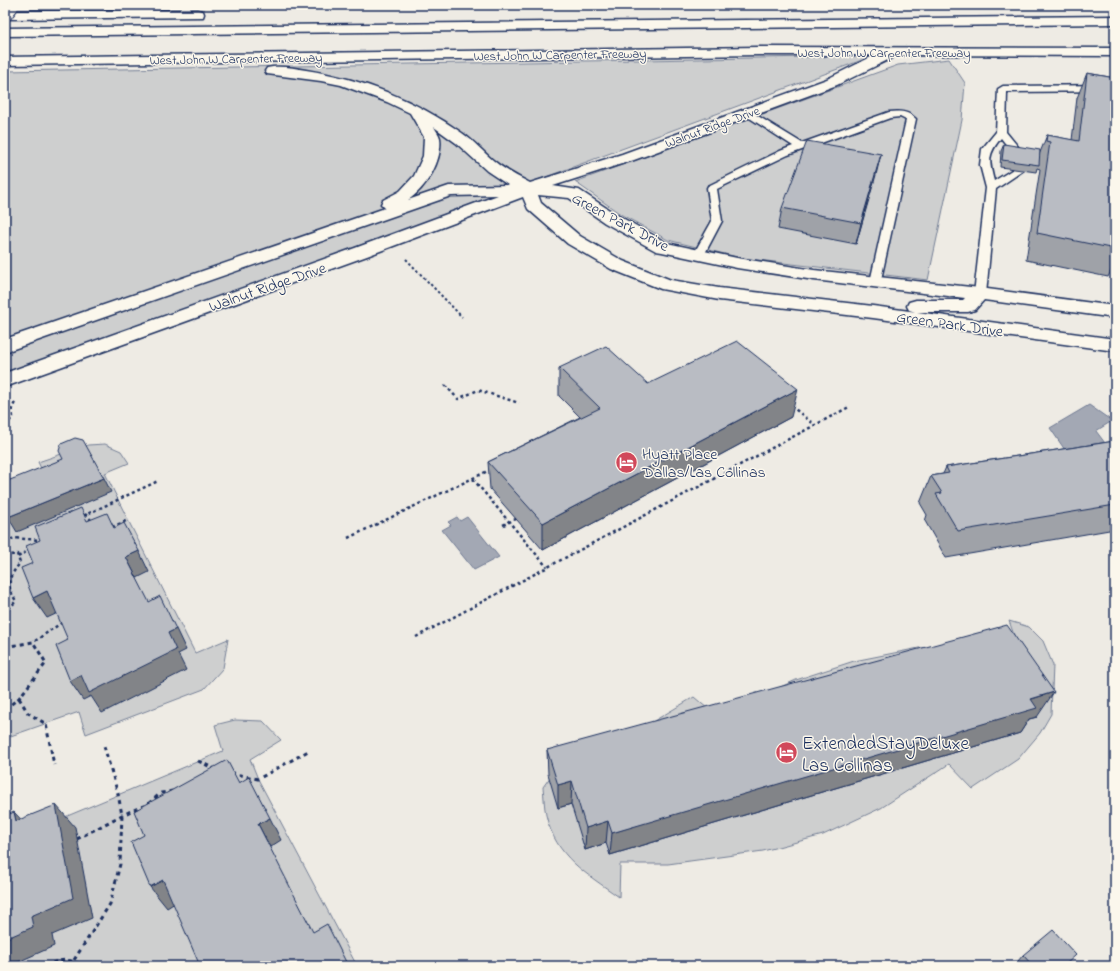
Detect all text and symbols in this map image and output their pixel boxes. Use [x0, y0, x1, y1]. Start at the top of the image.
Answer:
street label: West John W Carpenter Freeway [473, 44, 647, 68]
street label: West John W Carpenter Freeway [798, 44, 970, 64]
street label: West John W Carpenter Freeway [149, 48, 323, 72]
street label: Walnut Ridge Drive [662, 101, 763, 154]
street label: Green Park Drive [567, 187, 674, 259]
street label: Walnut Ridge Drive [206, 256, 330, 319]
street label: Green Park Drive [895, 306, 1005, 344]
place label: Hyatt Place Dallas/Las Collinas [641, 443, 766, 485]
hotel icon: Hyatt Place Dallas/Las Collinas [613, 449, 639, 475]
place label: ExtendedStayDeluxe Las Collinas [802, 731, 970, 780]
hotel icon: ExtendedStayDeluxe Las Collinas [774, 740, 800, 766]

